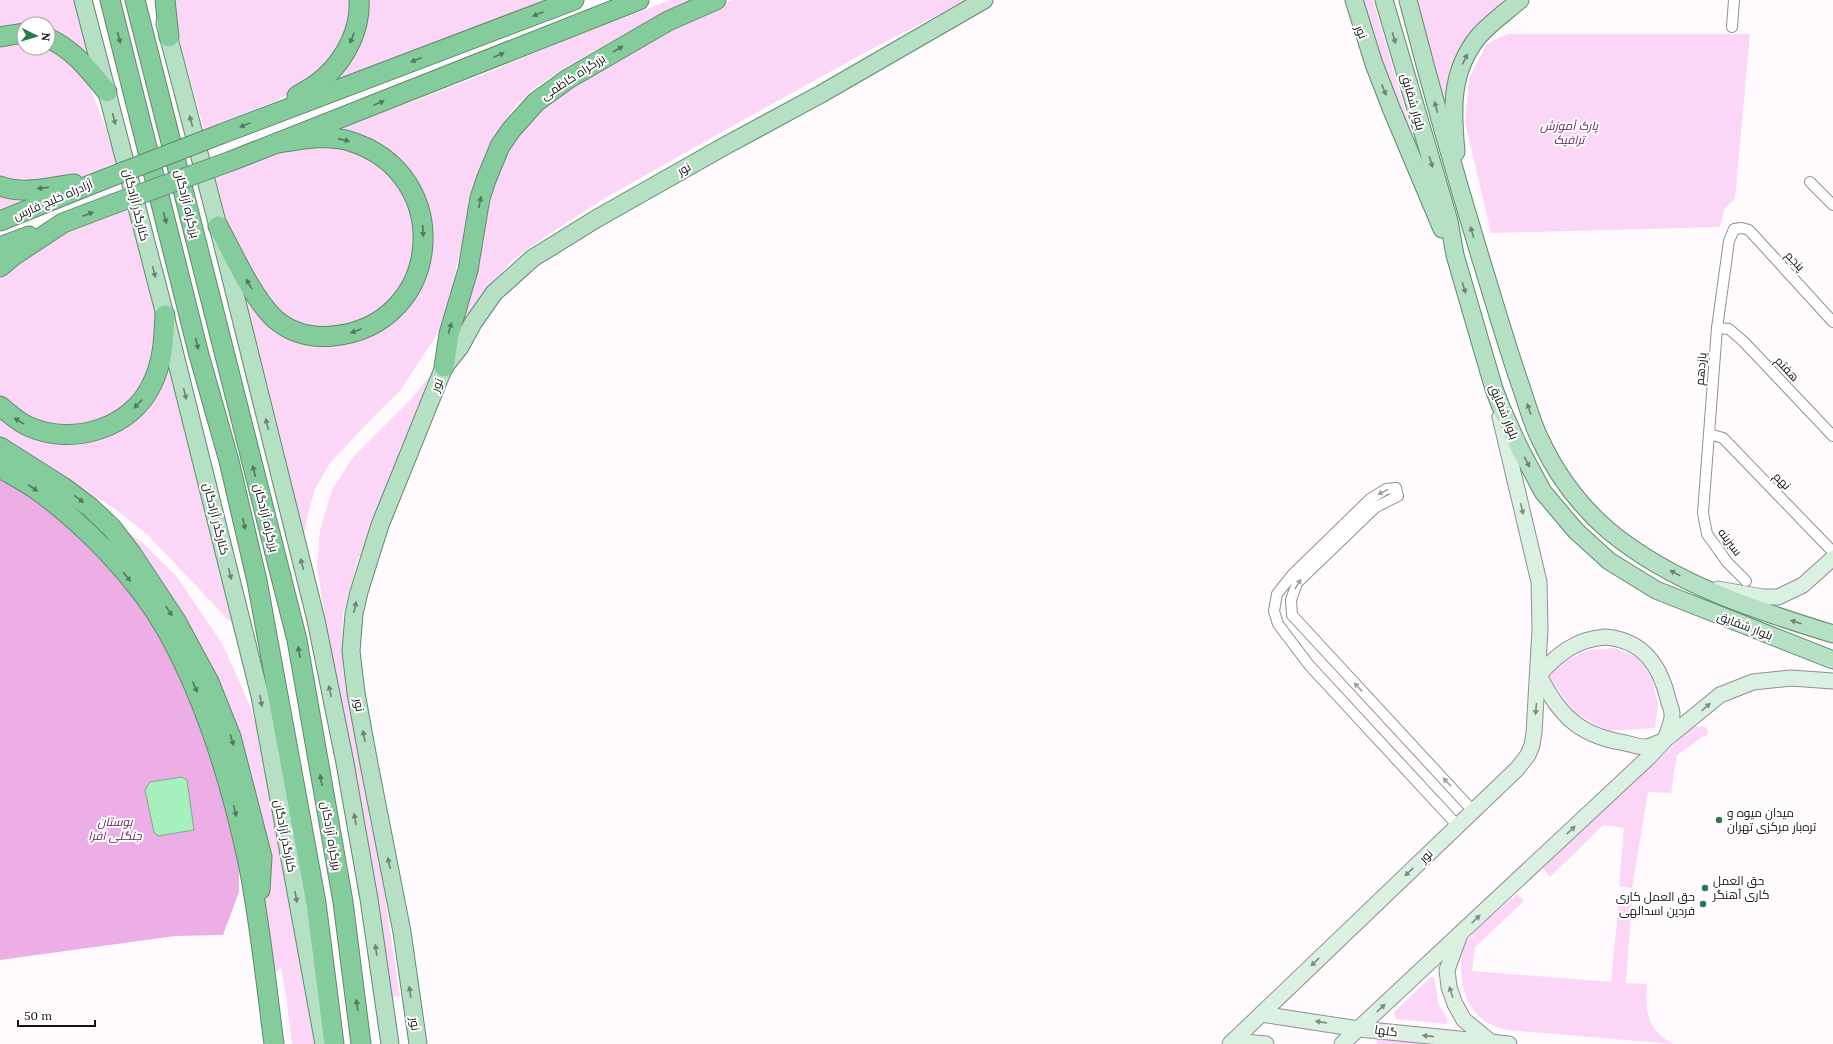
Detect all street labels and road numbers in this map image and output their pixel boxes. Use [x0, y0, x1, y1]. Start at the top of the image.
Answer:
street label: نور [1352, 22, 1371, 41]
street label: بزرگراه کاظمی [538, 50, 608, 103]
street label: بلوار شقایق [1398, 72, 1429, 132]
street label: نور [673, 159, 693, 179]
street label: کنارگذر آزادگان [120, 167, 153, 242]
street label: بزرگراه آزادگان [172, 168, 203, 240]
street label: آزادراه خلیج فارس [11, 176, 96, 224]
street label: پنجم [1781, 248, 1809, 276]
street label: یازدهم [1692, 351, 1710, 386]
street label: هفتم [1771, 353, 1803, 385]
street label: نور [427, 376, 446, 395]
street label: بلوار شقایق [1487, 382, 1522, 442]
street label: نهم [1770, 469, 1794, 493]
street label: کنارگذر آزادگان [200, 481, 233, 556]
street label: بزرگراه آزادگان [251, 482, 282, 554]
street label: سبزینه [1715, 525, 1746, 559]
street label: بلوار شقایق [1715, 608, 1775, 643]
street label: نور [351, 696, 368, 713]
street label: کنارگذر آزادگان [271, 798, 300, 873]
street label: بزرگراه آزادگان [318, 800, 345, 872]
street label: نور [1415, 846, 1436, 866]
street label: نور [407, 1015, 424, 1032]
street label: گلها [1374, 1021, 1399, 1040]

